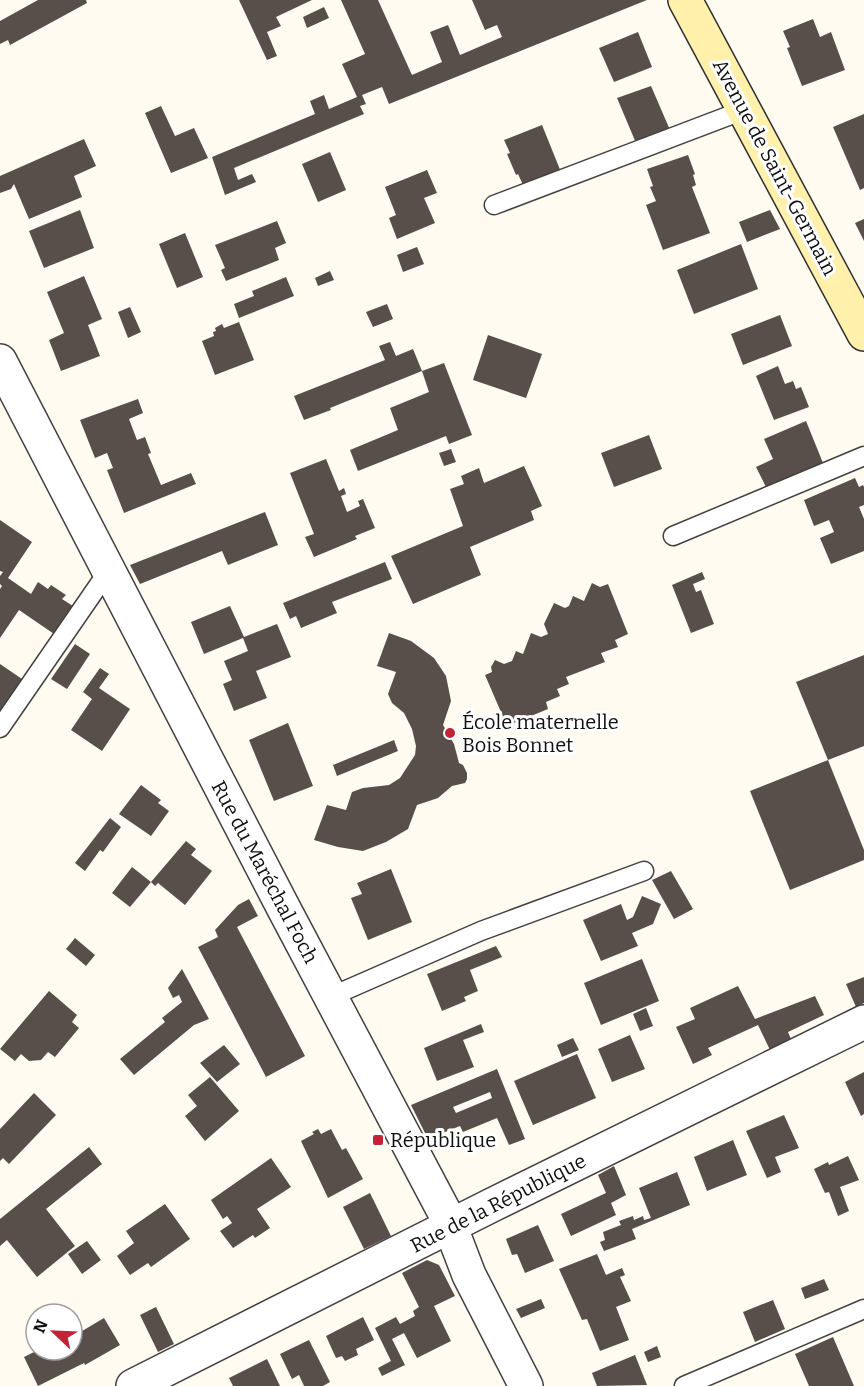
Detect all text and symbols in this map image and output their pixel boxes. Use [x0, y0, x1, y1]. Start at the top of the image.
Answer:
street label: Avenue de Saint-Germain [708, 55, 842, 280]
place label: École maternelle Bois Bonnet [462, 710, 619, 757]
marker: École maternelle Bois Bonnet [443, 726, 457, 740]
street label: Rue du Maréchal Foch [207, 777, 324, 968]
place label: République [390, 1128, 496, 1152]
marker: République [371, 1133, 385, 1147]
street label: Rue de la République [406, 1148, 590, 1258]
north arrow [24, 1302, 84, 1362]
text: N [29, 1317, 52, 1336]

